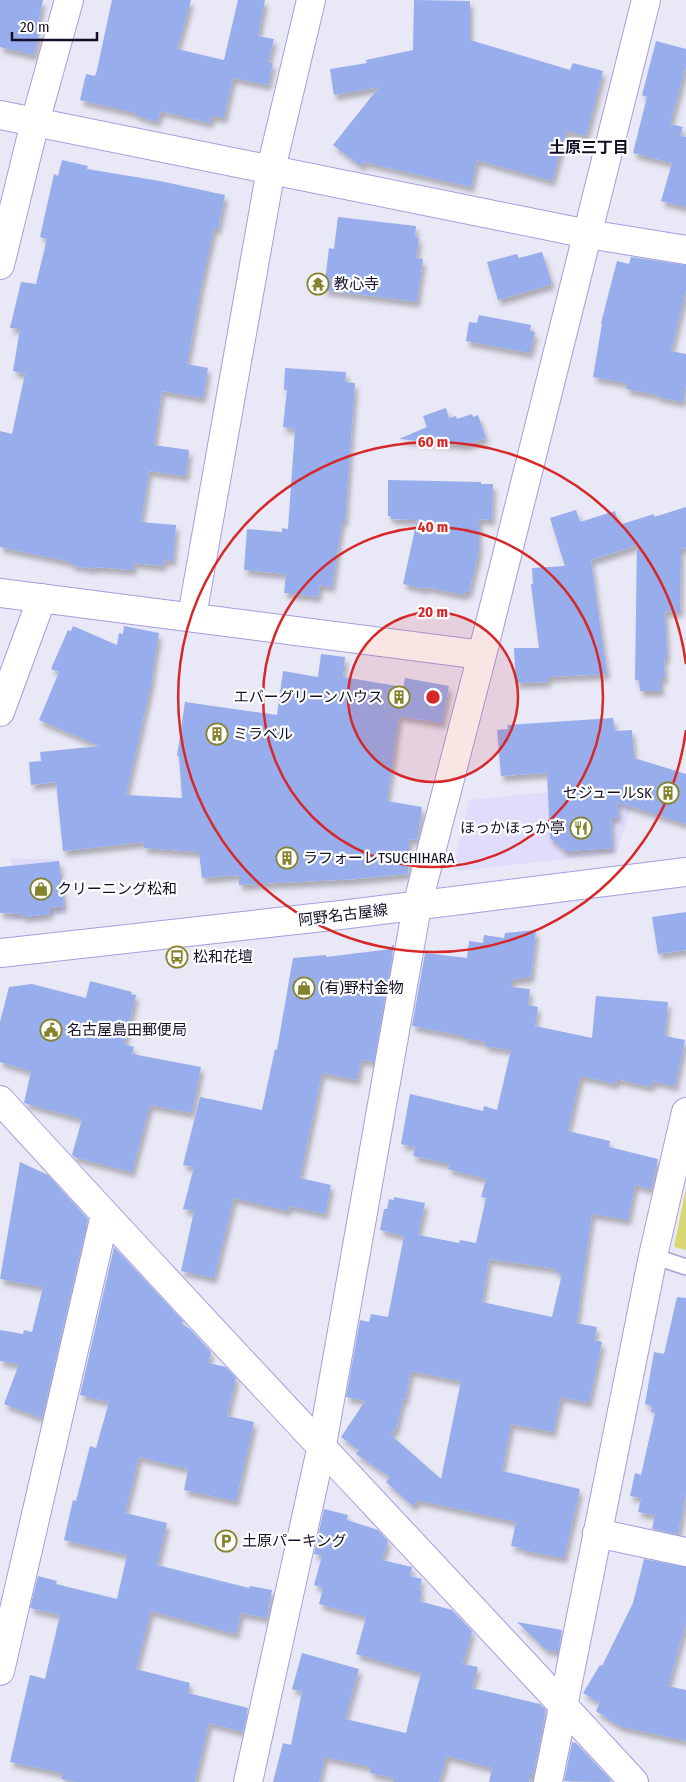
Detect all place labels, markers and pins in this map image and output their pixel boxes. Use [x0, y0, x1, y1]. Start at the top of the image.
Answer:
temple icon: 教心寺 [306, 272, 330, 296]
place label: 教心寺 [334, 275, 379, 293]
building icon: エバーグリーンハウス [387, 685, 411, 709]
place label: エバーグリーンハウス [234, 688, 383, 706]
centre of rings [424, 688, 442, 706]
building icon: ミラベル [205, 722, 229, 746]
place label: ミラベル [233, 725, 293, 743]
building icon: セジュールSK [656, 781, 680, 805]
place label: セジュールSK [563, 784, 652, 802]
restaurant icon: ほっかほっか亭 [569, 816, 593, 840]
place label: ほっかほっか亭 [460, 819, 565, 837]
building icon: ラフォーレTSUCHIHARA [275, 846, 299, 870]
place label: ラフォーレTSUCHIHARA [303, 849, 455, 867]
shop icon: クリーニング松和 [29, 877, 53, 901]
place label: クリーニング松和 [57, 880, 177, 898]
bus stop icon: 松和花壇 [165, 945, 189, 969]
place label: 松和花壇 [193, 948, 253, 966]
shop icon: (有)野村金物 [292, 976, 316, 1000]
place label: (有)野村金物 [320, 979, 404, 997]
public building icon: 名古屋島田郵便局 [39, 1018, 63, 1042]
place label: 名古屋島田郵便局 [67, 1021, 187, 1039]
parking icon: 土原パーキング [214, 1529, 238, 1553]
place label: 土原パーキング [242, 1532, 347, 1550]

